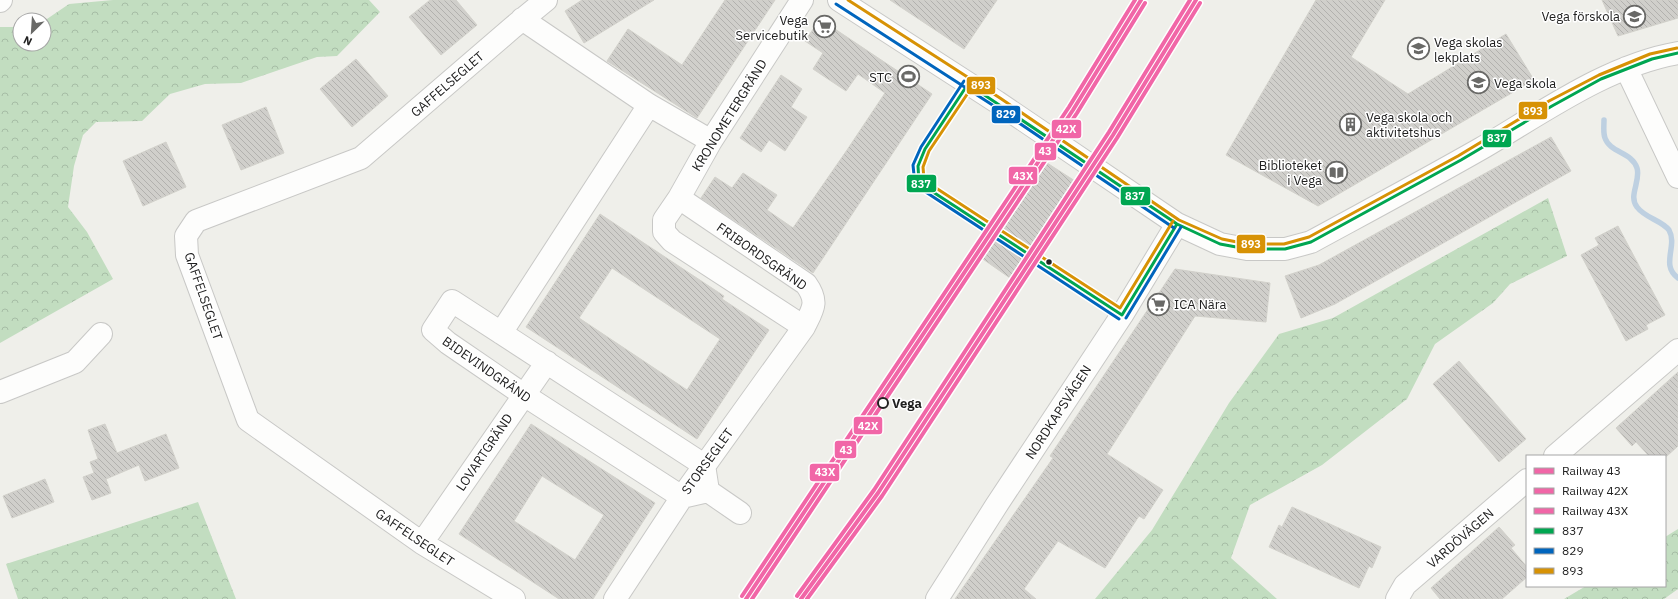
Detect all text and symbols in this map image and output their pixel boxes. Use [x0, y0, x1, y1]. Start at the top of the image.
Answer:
school or university icon: Vega förskola [1622, 3, 1648, 29]
place label: Vega förskola [1542, 8, 1620, 25]
north arrow [12, 12, 52, 52]
place label: Vega Servicebutik [736, 12, 808, 44]
supermarket icon: Vega Servicebutik [811, 14, 837, 40]
text: N [21, 33, 34, 49]
place label: Vega skolas lekplats [1434, 34, 1503, 66]
school or university icon: Vega skolas lekplats [1406, 36, 1432, 62]
street label: GAFFELSEGLET [407, 48, 488, 121]
street label: KRONOMETERGRÄND [688, 56, 771, 174]
sports icon: STC [895, 64, 921, 90]
place label: STC [869, 69, 892, 86]
school or university icon: Vega skola [1465, 70, 1491, 96]
place label: Vega skola [1494, 75, 1556, 92]
line badge: 893 [966, 76, 996, 95]
text: 893 [971, 78, 991, 92]
line badge: 893 [1518, 101, 1548, 120]
text: 893 [1523, 104, 1543, 118]
line badge: 829 [991, 105, 1021, 124]
text: 829 [996, 107, 1016, 121]
place label: Vega skola och aktivitetshus [1366, 109, 1453, 141]
building icon: Vega skola och aktivitetshus [1338, 111, 1364, 137]
line badge: 42X [1051, 119, 1082, 139]
text: 42X [1056, 122, 1077, 136]
line badge: 837 [1482, 129, 1512, 148]
text: 837 [1487, 131, 1507, 145]
line badge: 43 [1034, 142, 1057, 161]
text: 43 [1038, 144, 1052, 158]
place label: Biblioteket i Vega [1259, 157, 1322, 189]
library icon: Biblioteket i Vega [1324, 159, 1350, 185]
line badge: 43X [1008, 166, 1038, 185]
text: 43X [1013, 169, 1034, 183]
line badge: 837 [906, 174, 937, 193]
text: 837 [911, 177, 931, 191]
line badge: 837 [1120, 186, 1151, 206]
text: 837 [1125, 189, 1145, 203]
street label: FRIBORDSGRÄND [713, 219, 810, 294]
line badge: 893 [1236, 234, 1266, 254]
text: 893 [1241, 237, 1261, 251]
street label: GAFFELSEGLET [181, 250, 227, 343]
unlabelled marker [1044, 257, 1054, 267]
supermarket icon: ICA Nära [1145, 291, 1171, 317]
place label: ICA Nära [1174, 296, 1227, 313]
street label: BIDEVINDGRÄND [439, 332, 534, 406]
street label: NORDKAPSVÄGEN [1022, 362, 1095, 463]
place label: Vega [892, 395, 922, 412]
marker: Vega [877, 397, 889, 409]
street label: LOVARTGRÄND [452, 410, 517, 494]
line badge: 42X [853, 416, 883, 435]
text: 42X [858, 419, 879, 433]
street label: STORSEGLET [678, 424, 737, 498]
line badge: 43 [834, 440, 857, 459]
text: 43 [839, 443, 853, 457]
legend [1526, 455, 1666, 587]
line badge: 43X [809, 463, 840, 482]
text: Railway 43 [1562, 463, 1621, 478]
text: 43X [815, 465, 836, 479]
text: Railway 42X [1562, 483, 1629, 498]
text: Railway 43X [1562, 503, 1629, 518]
street label: GAFFELSEGLET [372, 505, 458, 570]
street label: VARDÖVÄGEN [1423, 505, 1497, 572]
text: 837 [1562, 523, 1584, 538]
text: 829 [1562, 543, 1584, 558]
text: 893 [1562, 563, 1584, 578]

